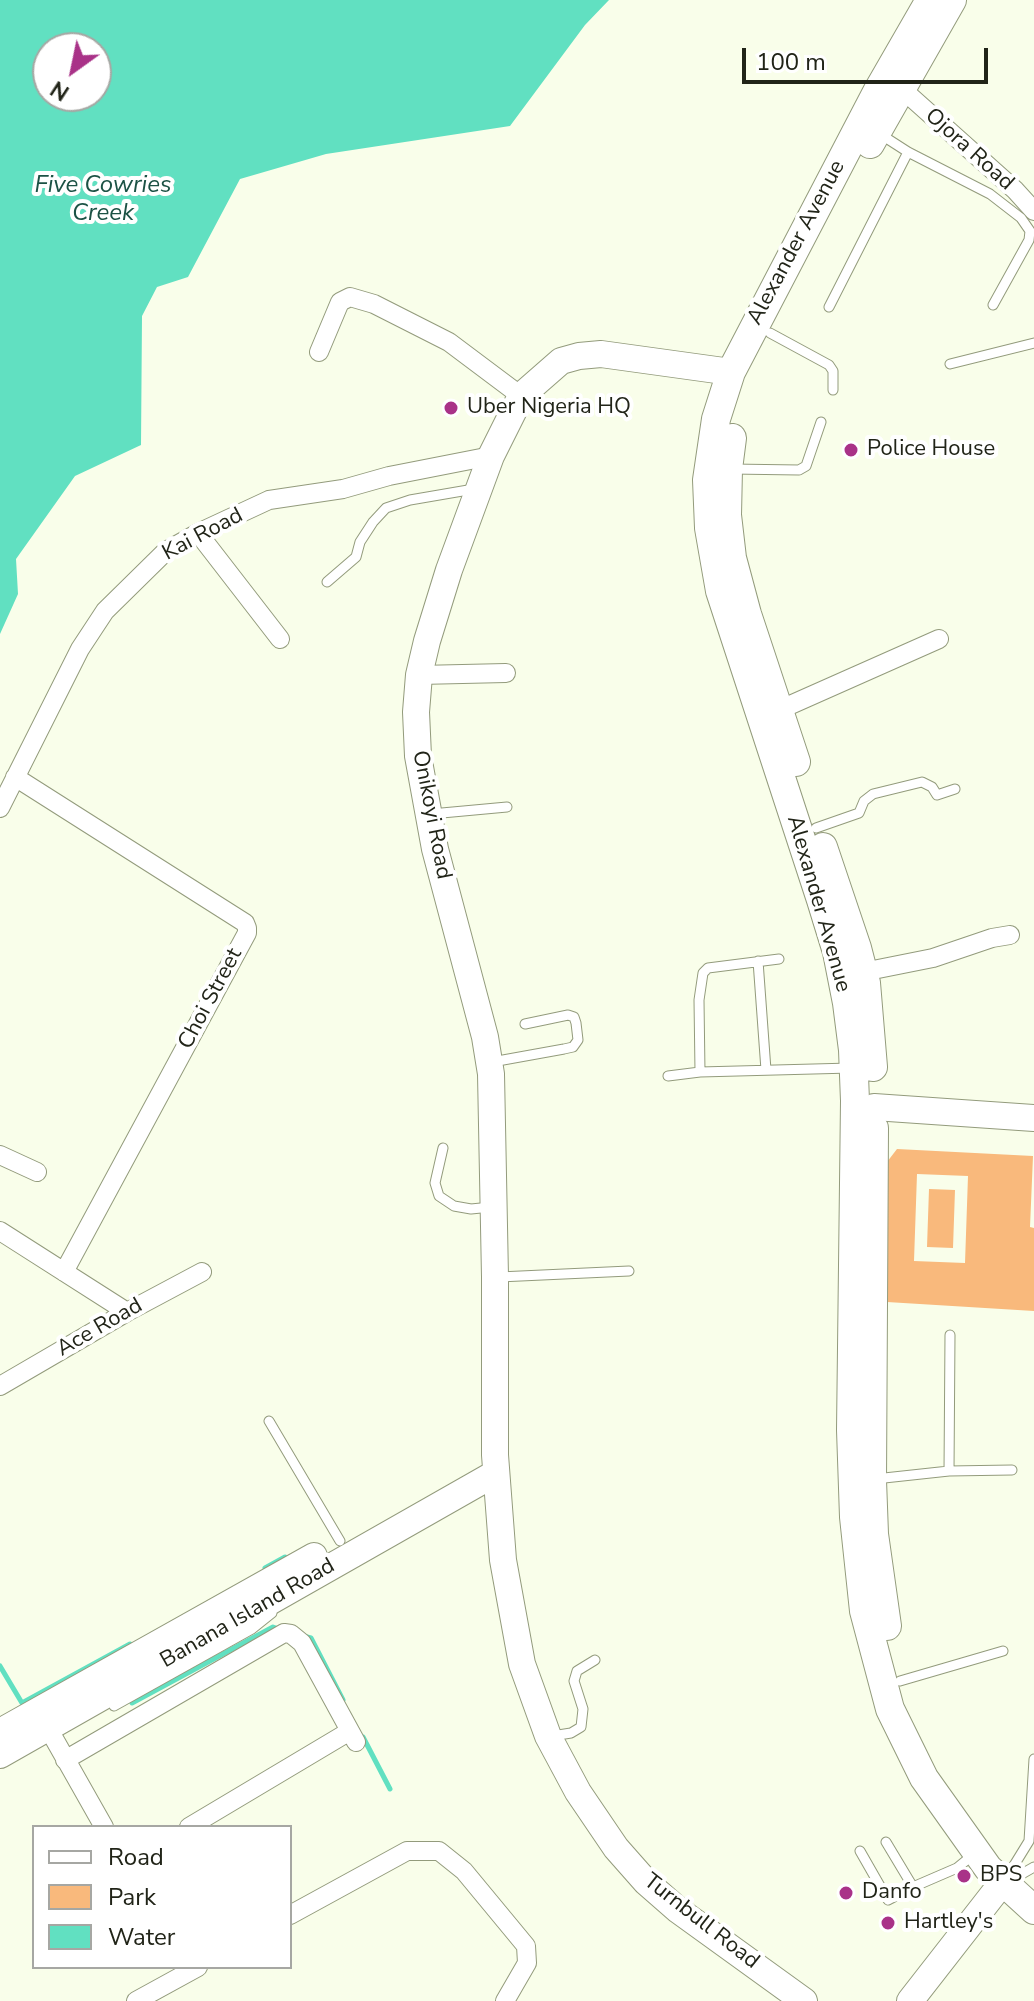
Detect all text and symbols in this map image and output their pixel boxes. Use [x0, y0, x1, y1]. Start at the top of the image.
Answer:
north arrow [32, 32, 112, 112]
scale bar [746, 32, 992, 82]
text: 100 m [756, 46, 826, 78]
text: N [45, 73, 75, 108]
street label: Ojora Road [919, 103, 1019, 197]
street label: Alexander Avenue [742, 156, 852, 330]
water label: Five Cowries Creek [35, 172, 171, 228]
place label: Uber Nigeria HQ [467, 395, 631, 421]
marker: Uber Nigeria HQ [442, 399, 460, 417]
place label: Police House [867, 437, 995, 463]
marker: Police House [842, 441, 860, 459]
street label: Kai Road [158, 503, 248, 567]
street label: Onikoyi Road [406, 748, 456, 882]
street label: Alexander Avenue [780, 813, 856, 995]
street label: Choi Street [173, 944, 249, 1054]
street label: Ace Road [53, 1293, 147, 1363]
street label: Banana Island Road [156, 1553, 340, 1675]
legend [32, 1825, 292, 1969]
text: Road [108, 1841, 164, 1873]
place label: BPS [980, 1863, 1022, 1889]
marker: BPS [955, 1867, 973, 1885]
street label: Turnbull Road [638, 1869, 764, 1975]
place label: Danfo [862, 1880, 922, 1906]
text: Park [108, 1881, 156, 1913]
marker: Danfo [837, 1884, 855, 1902]
place label: Hartley's [904, 1910, 993, 1936]
marker: Hartley's [879, 1914, 897, 1932]
text: Water [108, 1921, 175, 1953]

